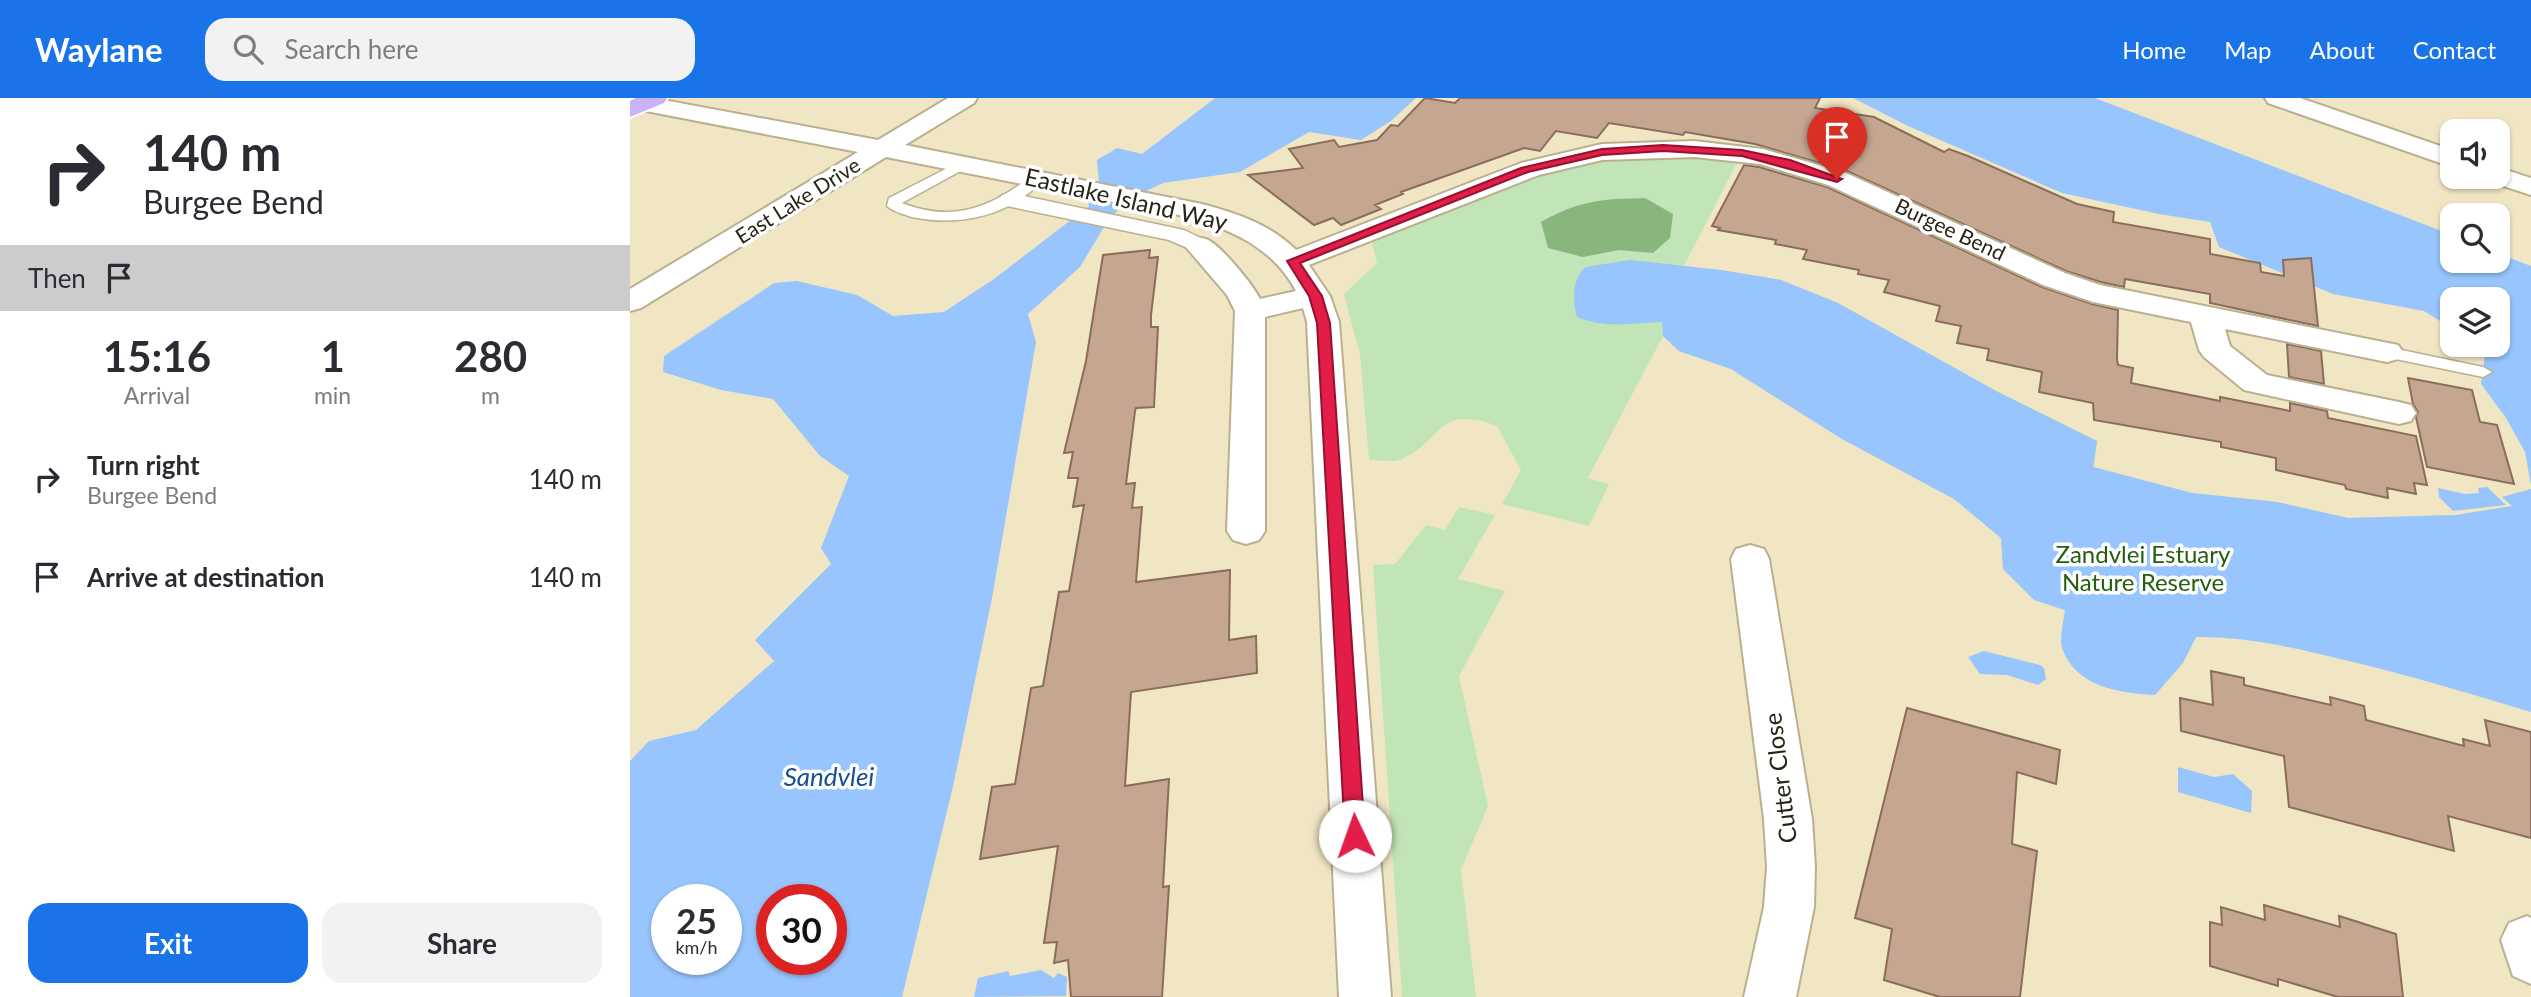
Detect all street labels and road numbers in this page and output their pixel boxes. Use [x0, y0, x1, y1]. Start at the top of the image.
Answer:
street label: East Lake Drive [730, 151, 864, 248]
street label: Eastlake Island Way [1022, 161, 1231, 236]
street label: Burgee Bend [1892, 192, 2010, 265]
street label: Cutter Close [1757, 711, 1802, 845]

